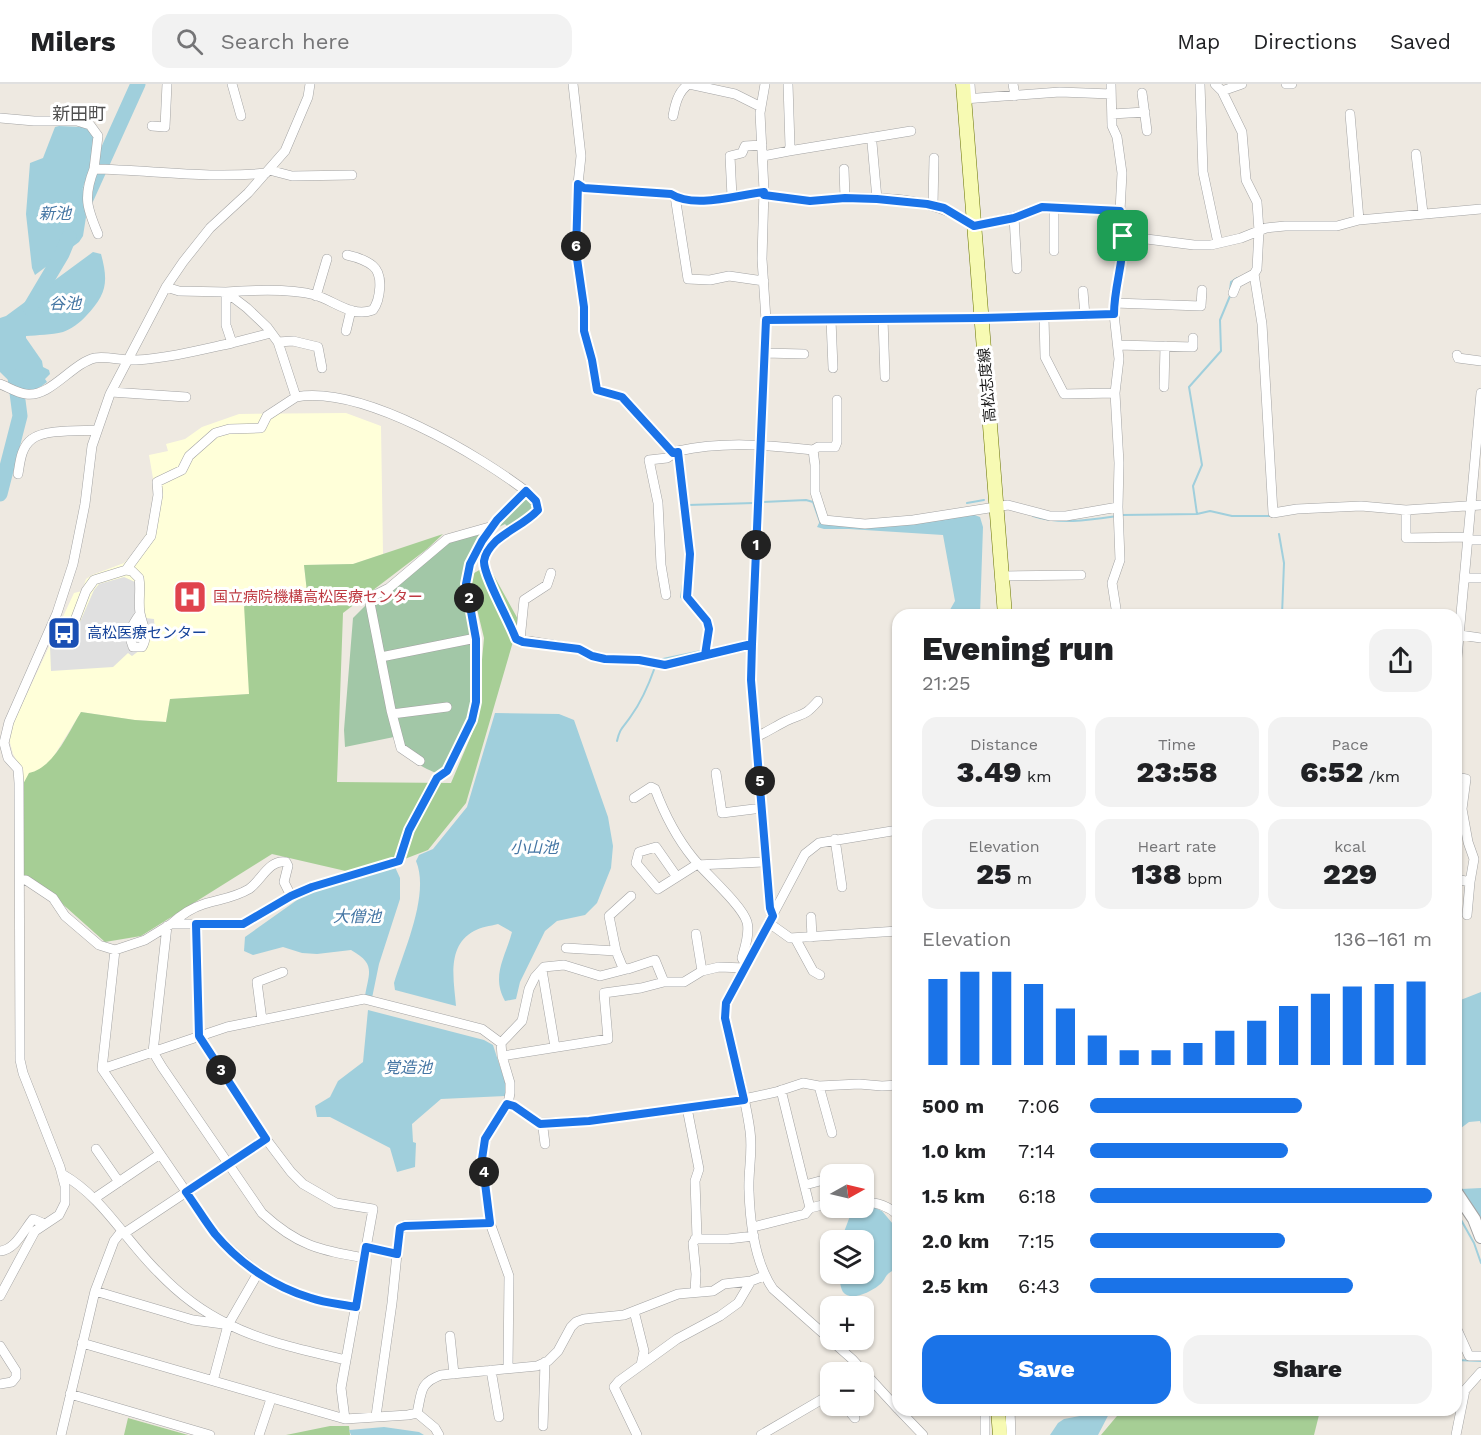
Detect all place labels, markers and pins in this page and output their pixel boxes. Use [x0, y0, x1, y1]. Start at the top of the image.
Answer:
pin [1097, 210, 1148, 261]
pin: 6 [561, 231, 591, 261]
pin: 1 [741, 530, 771, 560]
hospital icon: 国立病院機構高松医療センター [172, 579, 208, 615]
pin: 2 [454, 583, 484, 613]
place label: 国立病院機構高松医療センター [213, 588, 423, 606]
bus stop icon: 高松医療センター [46, 615, 82, 651]
place label: 高松医療センター [87, 624, 207, 642]
pin: 5 [745, 766, 775, 796]
pin: 3 [206, 1055, 236, 1085]
pin: 4 [469, 1157, 499, 1187]

